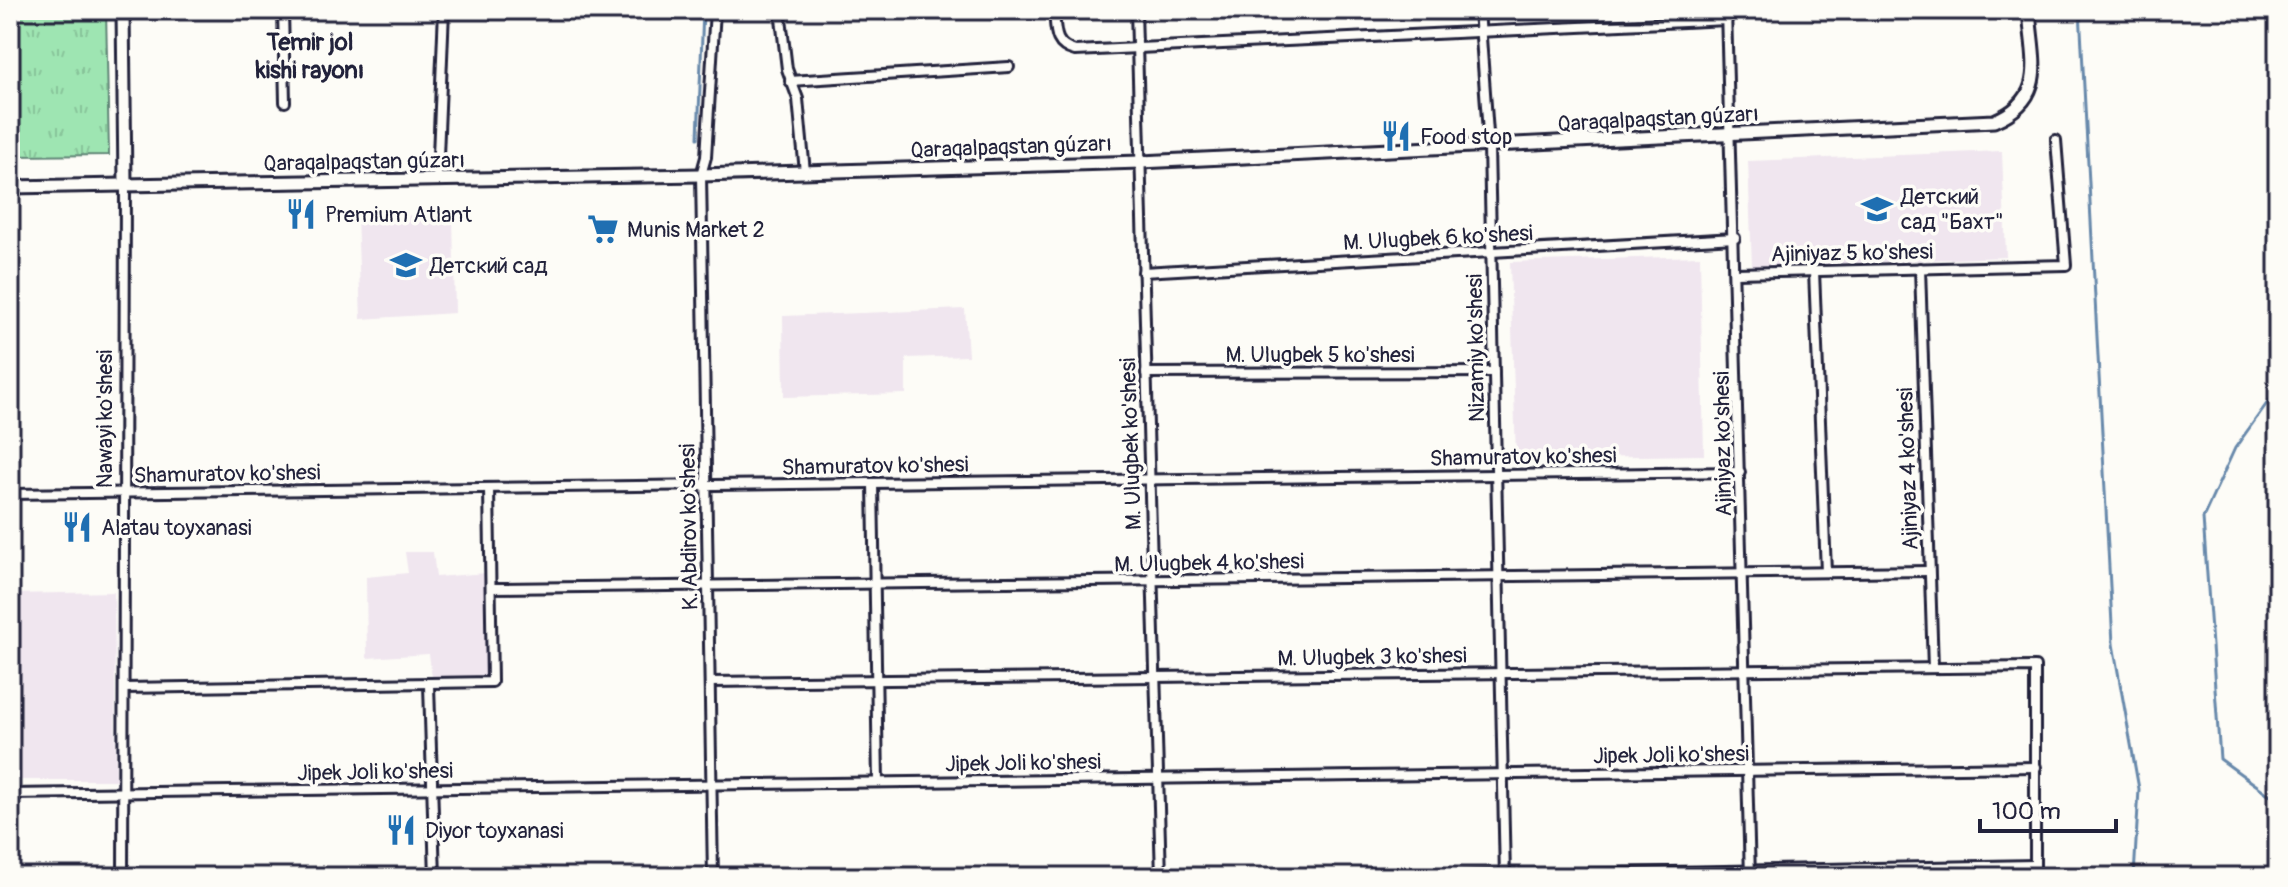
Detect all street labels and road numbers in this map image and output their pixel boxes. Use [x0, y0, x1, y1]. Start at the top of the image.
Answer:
street label: Qaraqalpaqstan gúzarı [1557, 100, 1760, 138]
street label: Qaraqalpaqstan gúzarı [910, 129, 1112, 165]
street label: Qaraqalpaqstan gúzarı [263, 146, 465, 178]
street label: M. Ulugbek 6 ko'shesi [1342, 219, 1534, 257]
street label: Ajiniyaz 5 ko'shesi [1771, 238, 1933, 268]
street label: Nizamiy ko'shesi [1461, 274, 1491, 422]
street label: M. Ulugbek 5 ko'shesi [1225, 341, 1415, 369]
street label: Nawayi ko'shesi [91, 350, 119, 488]
street label: M. Ulugbek ko'shesi [1114, 357, 1148, 531]
street label: Ajiniyaz ko'shesi [1708, 371, 1738, 517]
street label: Ajiniyaz 4 ko'shesi [1891, 387, 1925, 551]
street label: Shamuratov ko'shesi [1429, 441, 1617, 473]
street label: K. Abdirov ko'shesi [674, 443, 704, 611]
street label: Shamuratov ko'shesi [781, 450, 969, 482]
street label: Shamuratov ko'shesi [133, 458, 321, 490]
street label: M. Ulugbek 4 ko'shesi [1114, 547, 1304, 579]
street label: M. Ulugbek 3 ko'shesi [1277, 641, 1467, 673]
street label: Jipek Joli ko'shesi [1593, 740, 1749, 770]
street label: Jipek Joli ko'shesi [945, 748, 1101, 778]
street label: Jipek Joli ko'shesi [297, 757, 453, 787]

